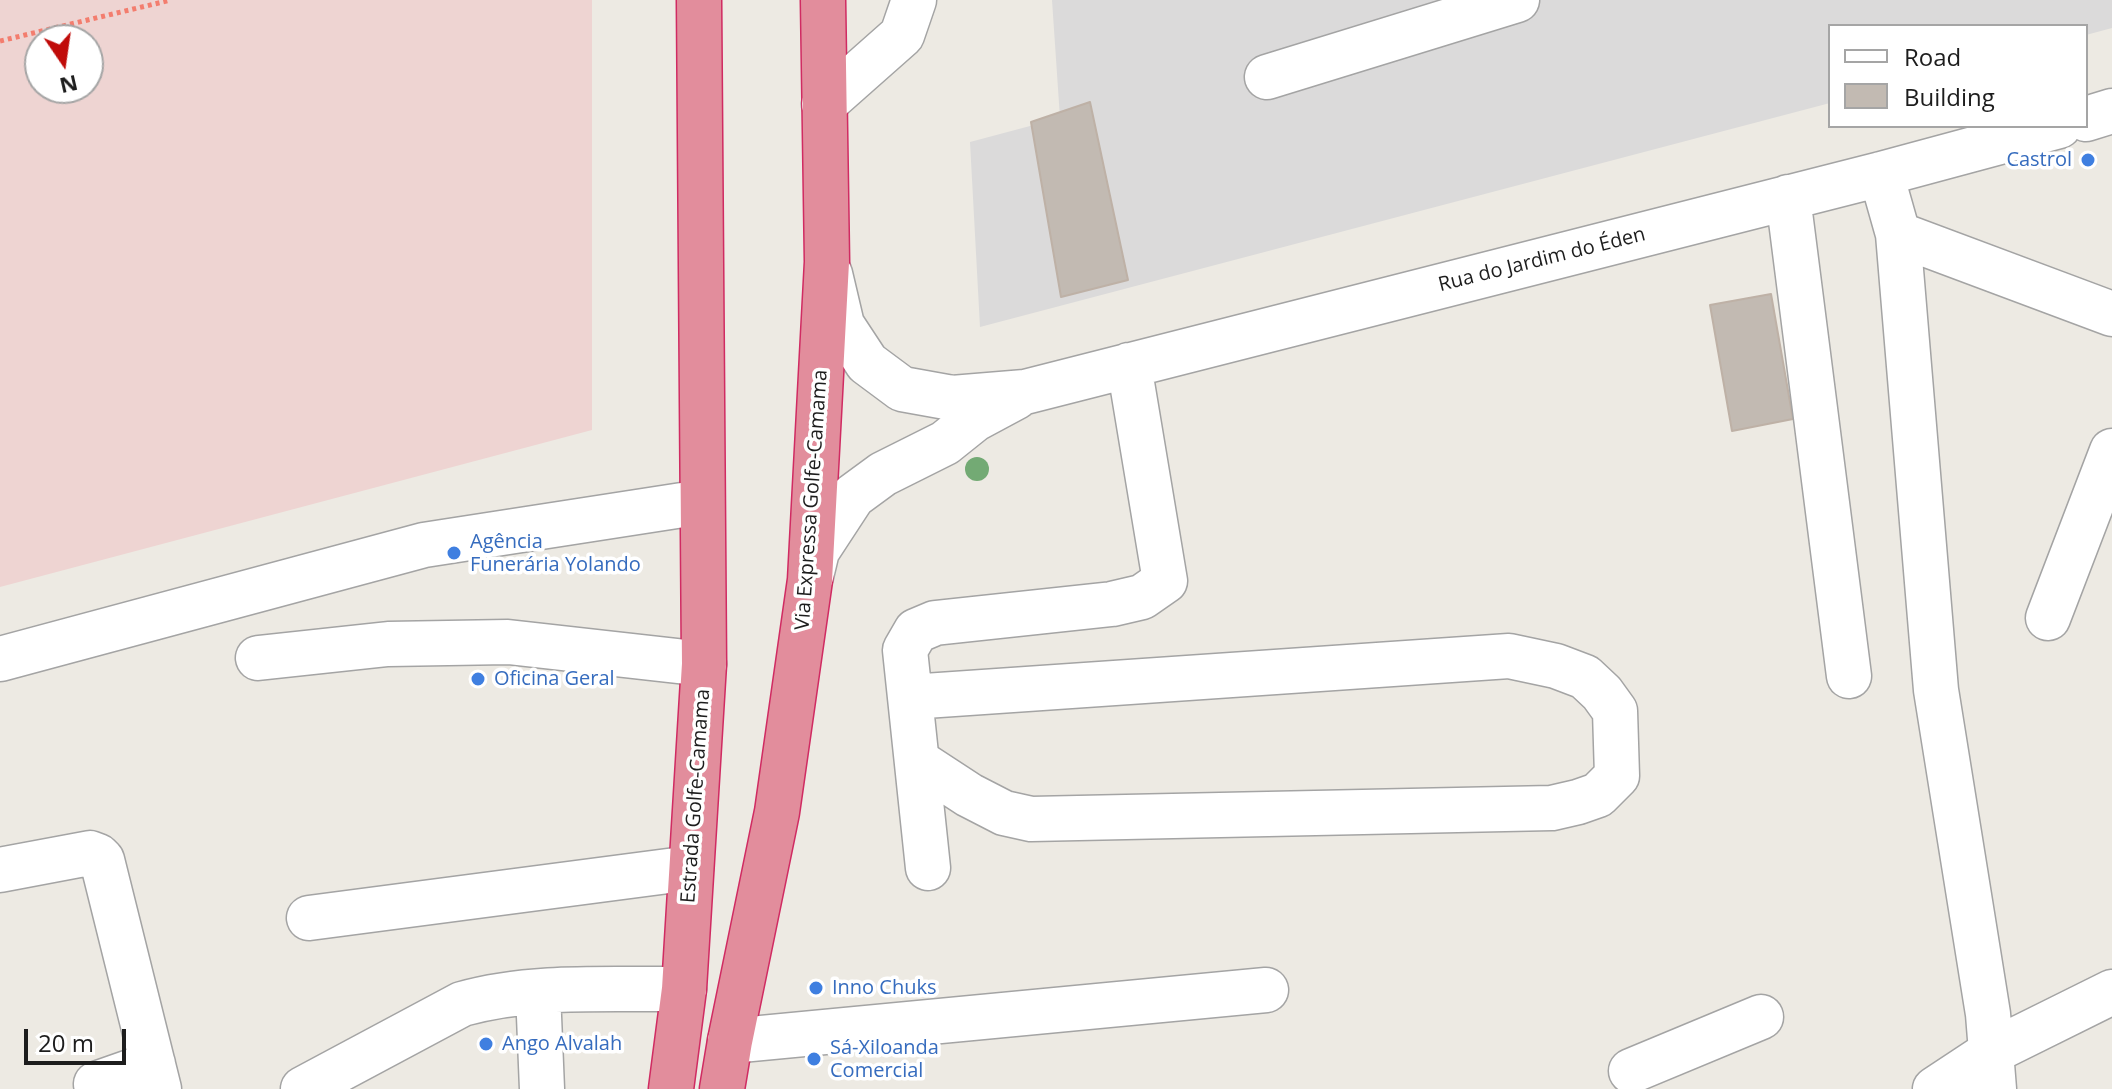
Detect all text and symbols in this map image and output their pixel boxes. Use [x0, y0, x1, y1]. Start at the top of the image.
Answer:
north arrow [24, 24, 104, 104]
legend [1828, 24, 2088, 128]
text: Road [1904, 40, 1961, 73]
text: N [57, 69, 81, 102]
text: Building [1904, 80, 1995, 113]
place label: Castrol [2006, 148, 2072, 172]
marker: Castrol [2079, 151, 2097, 169]
street label: Rua do Jardim do Éden [1436, 223, 1648, 297]
street label: Via Expressa Golfe-Camama [791, 369, 833, 631]
place label: Agência Funerária Yolando [470, 530, 641, 577]
marker: Agência Funerária Yolando [445, 544, 463, 562]
place label: Oficina Geral [494, 667, 615, 691]
marker: Oficina Geral [469, 670, 487, 688]
street label: Estrada Golfe-Camama [677, 688, 715, 904]
place label: Inno Chuks [832, 976, 937, 1000]
marker: Inno Chuks [807, 979, 825, 997]
scale bar [28, 1013, 130, 1063]
text: 20 m [38, 1026, 94, 1059]
place label: Ango Alvalah [502, 1032, 622, 1056]
marker: Ango Alvalah [477, 1035, 495, 1053]
place label: Sá-Xiloanda Comercial [830, 1036, 939, 1083]
marker: Sá-Xiloanda Comercial [805, 1050, 823, 1068]

